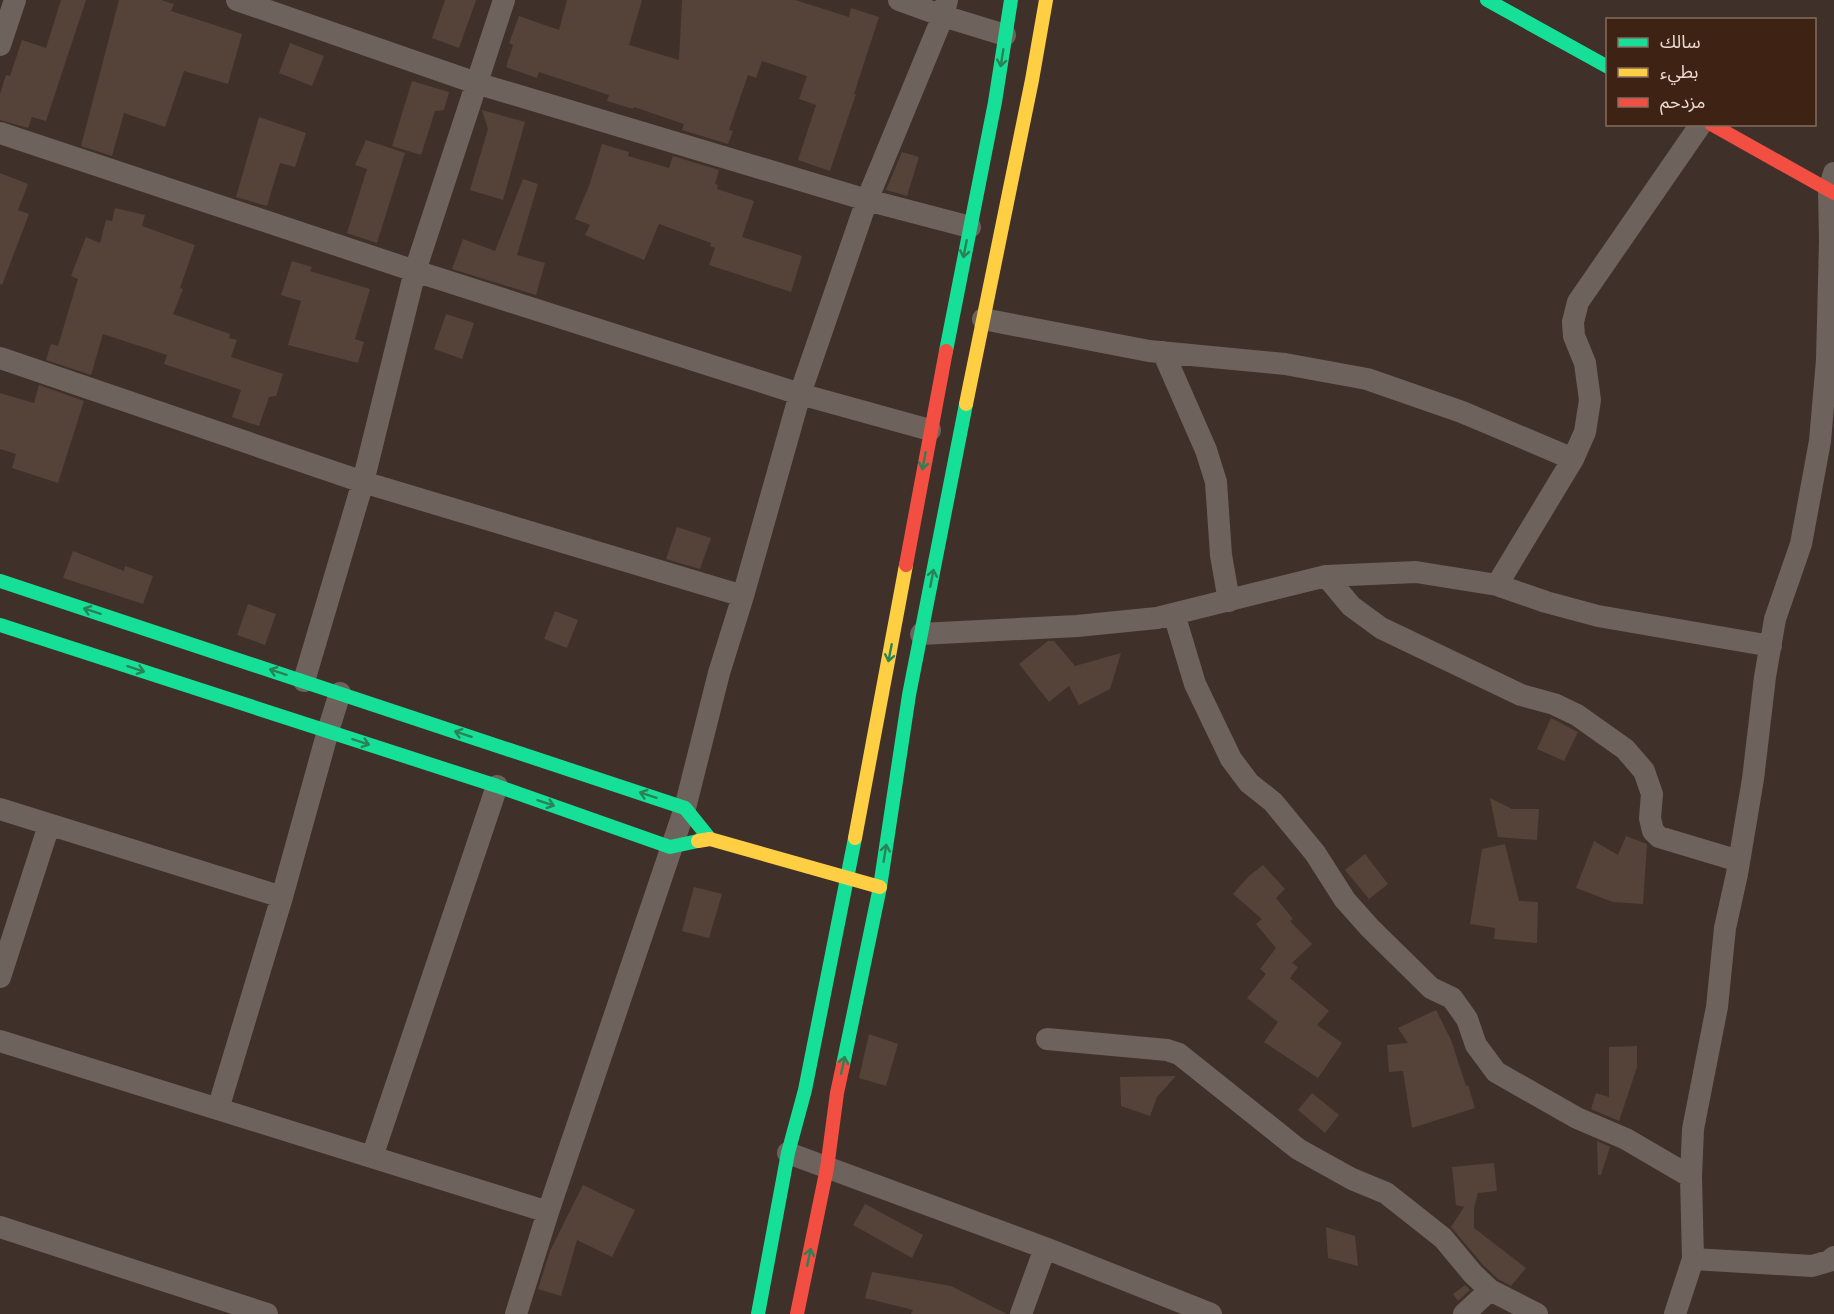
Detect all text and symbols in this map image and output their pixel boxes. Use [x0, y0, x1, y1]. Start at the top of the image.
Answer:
legend [1606, 18, 1816, 126]
text: سالك [1660, 31, 1701, 53]
one-way arrow [996, 47, 1007, 67]
text: بطيء [1660, 61, 1698, 85]
text: مزدحم [1660, 91, 1705, 115]
one-way arrow [959, 240, 971, 259]
one-way arrow [919, 451, 930, 471]
one-way arrow [927, 569, 938, 588]
one-way arrow [84, 605, 102, 616]
one-way arrow [884, 643, 895, 663]
one-way arrow [126, 664, 145, 675]
one-way arrow [269, 666, 288, 677]
one-way arrow [454, 727, 473, 738]
one-way arrow [351, 737, 370, 748]
one-way arrow [639, 789, 658, 800]
one-way arrow [536, 799, 555, 810]
one-way arrow [879, 844, 890, 863]
one-way arrow [838, 1056, 849, 1075]
one-way arrow [803, 1247, 815, 1266]

